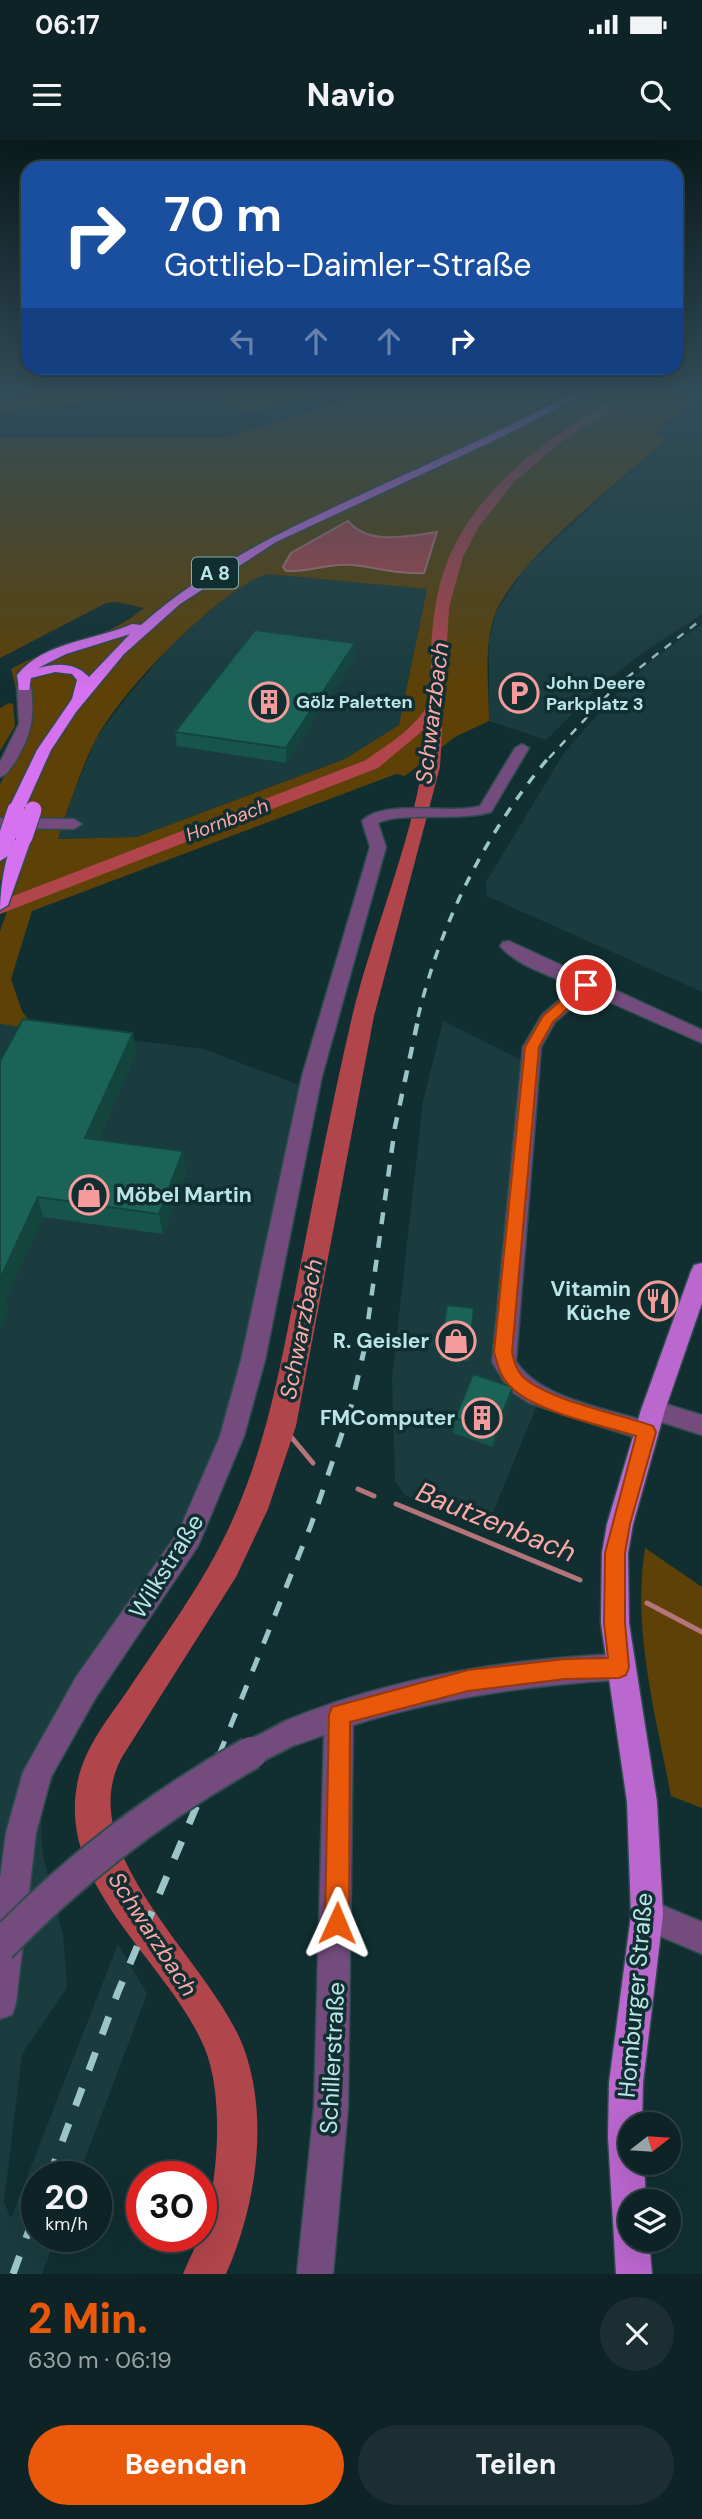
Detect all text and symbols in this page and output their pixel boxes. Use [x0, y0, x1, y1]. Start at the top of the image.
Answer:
text: 06:17 [35, 8, 100, 42]
text: Navio [307, 74, 395, 116]
icon: menu [28, 76, 66, 114]
icon: search [636, 76, 674, 114]
text: 70 m [164, 182, 282, 246]
icon: right [49, 189, 140, 280]
text: Gottlieb-Daimler-Straße [164, 244, 531, 286]
icon: left [224, 322, 262, 360]
icon: ahead [297, 322, 335, 360]
icon: ahead [370, 322, 408, 360]
icon: right [443, 322, 481, 360]
road number: A 8 [192, 558, 238, 588]
water label: Schwarzbach [408, 640, 456, 786]
place label: John Deere Parkplatz 3 [546, 671, 646, 716]
parking icon: John Deere Parkplatz 3 [498, 672, 540, 714]
building icon: Gölz Paletten [248, 681, 290, 723]
place label: Gölz Paletten [296, 690, 413, 714]
water label: Hornbach [182, 793, 272, 847]
pin [556, 955, 616, 1015]
icon: arrive [567, 966, 605, 1004]
shop icon: Möbel Martin [68, 1174, 110, 1216]
place label: Möbel Martin [116, 1181, 252, 1209]
water label: Schwarzbach [273, 1256, 329, 1402]
place label: Vitamin Küche [551, 1275, 631, 1327]
restaurant icon: Vitamin Küche [637, 1280, 679, 1322]
shop icon: R. Geisler [435, 1320, 477, 1362]
place label: R. Geisler [333, 1327, 429, 1355]
building icon: FMComputer [461, 1397, 503, 1439]
place label: FMComputer [320, 1404, 455, 1432]
water label: Bautzenbach [411, 1473, 581, 1571]
street label: Wilkstraße [122, 1508, 210, 1624]
water label: Schwarzbach [102, 1866, 204, 2002]
position arrow [300, 1886, 374, 1960]
street label: Homburger Straße [611, 1891, 659, 2099]
street label: Schillerstraße [313, 1981, 351, 2135]
north arrow [618, 2112, 681, 2175]
map controls [618, 2112, 681, 2252]
speed limit sign: 30 [126, 2161, 217, 2252]
text: 20 [44, 2174, 89, 2220]
button: layers [618, 2189, 681, 2252]
text: km/h [45, 2212, 88, 2236]
text: 2 Min. [28, 2291, 148, 2346]
button: close [600, 2297, 674, 2371]
text: 630 m · 06:19 [28, 2345, 172, 2375]
button: Beenden [28, 2425, 344, 2505]
button: Teilen [358, 2425, 674, 2505]

